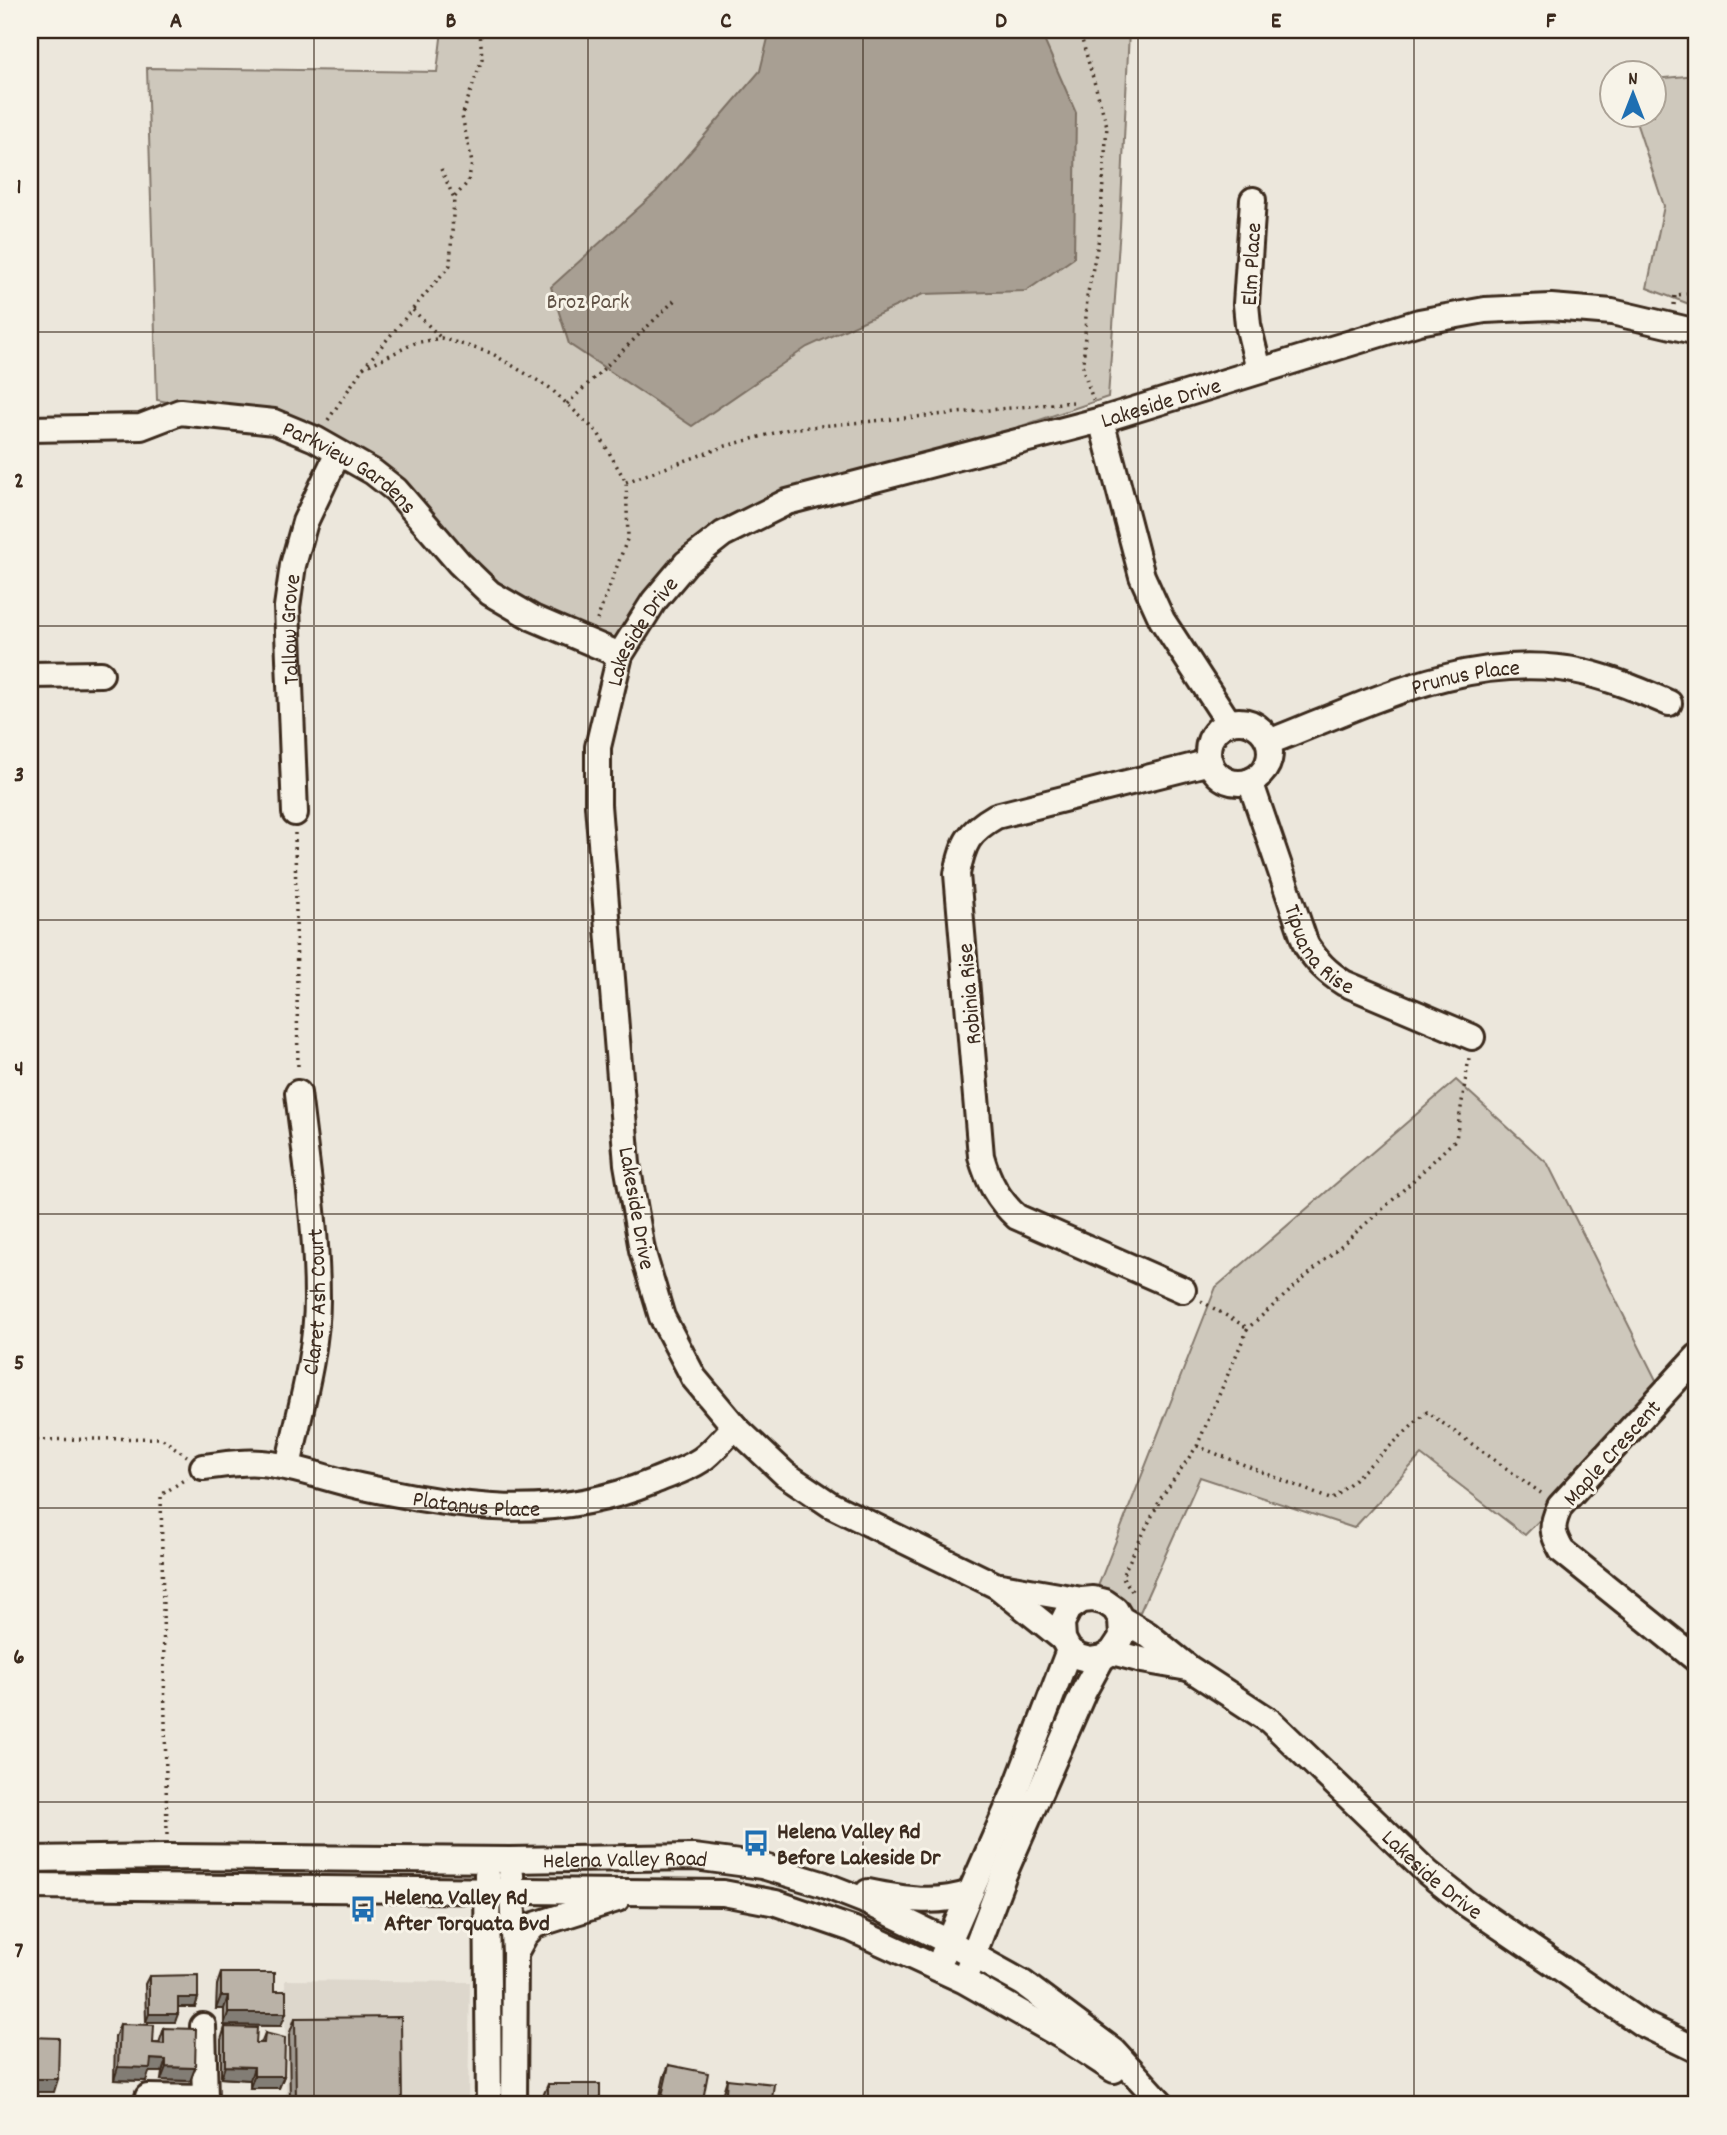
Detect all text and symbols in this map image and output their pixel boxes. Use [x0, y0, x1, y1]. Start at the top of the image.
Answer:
text: A [170, 6, 182, 39]
text: B [446, 6, 457, 39]
text: C [720, 6, 732, 39]
text: D [995, 6, 1007, 39]
text: E [1271, 6, 1282, 39]
text: F [1546, 6, 1557, 39]
north arrow [1598, 60, 1668, 130]
text: N [1628, 67, 1638, 94]
text: 1 [16, 172, 22, 205]
street label: Elm Place [1235, 222, 1272, 307]
park label: Broz Park [547, 287, 629, 320]
street label: Lakeside Drive [1097, 371, 1226, 439]
street label: Parkview Gardens [276, 414, 423, 523]
text: 2 [14, 466, 24, 499]
street label: Lakeside Drive [600, 570, 688, 690]
street label: Tallow Grove [274, 572, 312, 685]
street label: Prunus Place [1408, 653, 1521, 706]
text: 3 [14, 760, 24, 793]
street label: Tipuana Rise [1273, 900, 1358, 1005]
street label: Robinia Rise [951, 942, 992, 1046]
text: 4 [14, 1054, 24, 1087]
street label: Lakeside Drive [608, 1145, 662, 1273]
street label: Claret Ash Court [296, 1227, 337, 1378]
text: 5 [14, 1348, 24, 1381]
street label: Maple Crescent [1557, 1394, 1671, 1515]
street label: Platanus Place [410, 1484, 541, 1528]
text: 6 [13, 1642, 25, 1675]
place label: Helena Valley Rd Before Lakeside Dr [777, 1817, 941, 1876]
street label: Lakeside Drive [1372, 1823, 1488, 1930]
bus stop icon: Helena Valley Rd Before Lakeside Dr [741, 1828, 771, 1858]
street label: Helena Valley Road [542, 1844, 709, 1879]
place label: Helena Valley Rd After Torquata Bvd [384, 1883, 550, 1942]
bus stop icon: Helena Valley Rd After Torquata Bvd [348, 1894, 378, 1924]
text: 7 [15, 1936, 24, 1969]

